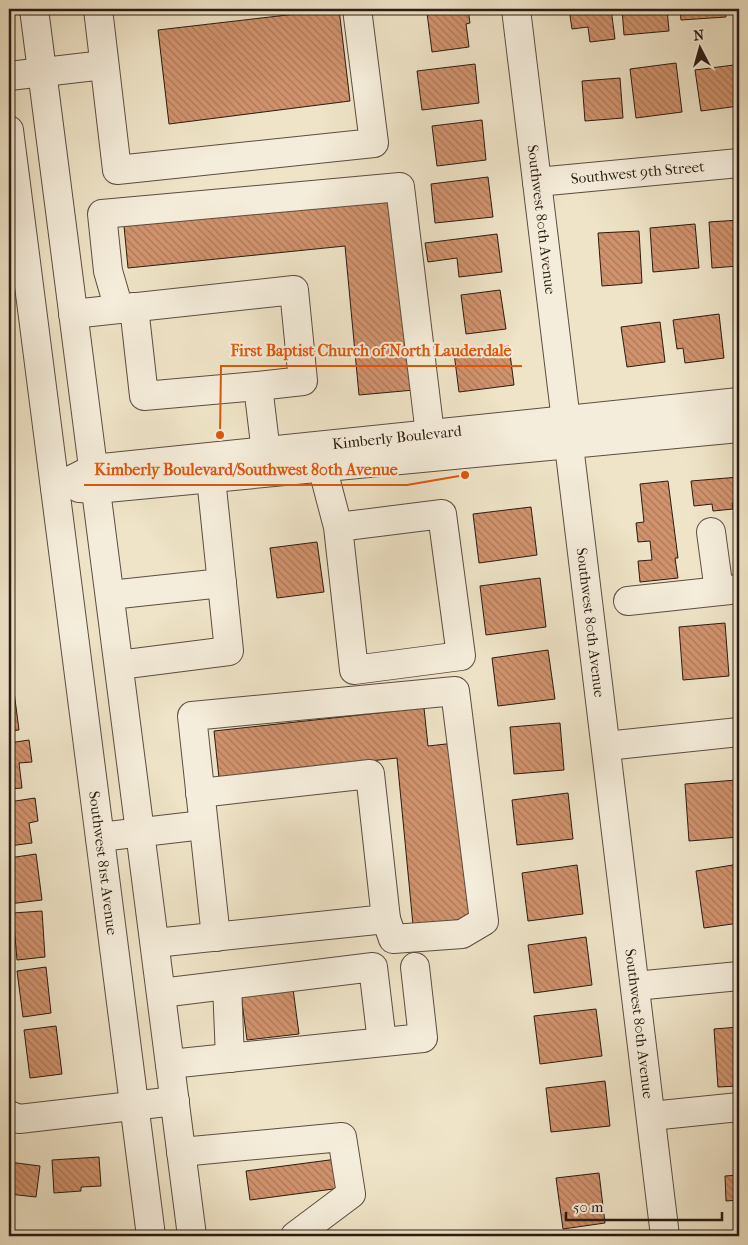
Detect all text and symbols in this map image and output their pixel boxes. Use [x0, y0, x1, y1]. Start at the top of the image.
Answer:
north arrow [676, 22, 726, 72]
text: N [693, 27, 705, 45]
street label: Southwest 80th Avenue [524, 143, 560, 296]
street label: Southwest 9th Street [570, 157, 706, 188]
callout: First Baptist Church of North Lauderdale [221, 335, 522, 366]
text: First Baptist Church of North Lauderdale [229, 341, 512, 361]
street label: Kimberly Boulevard [331, 422, 463, 453]
callout: Kimberly Boulevard/Southwest 80th Avenue [84, 454, 407, 485]
text: Kimberly Boulevard/Southwest 80th Avenue [94, 460, 398, 480]
street label: Southwest 80th Avenue [572, 547, 609, 699]
street label: Southwest 81st Avenue [85, 790, 121, 937]
street label: Southwest 80th Avenue [621, 948, 657, 1100]
scale bar [566, 1190, 722, 1222]
text: 50 m [573, 1198, 604, 1216]

